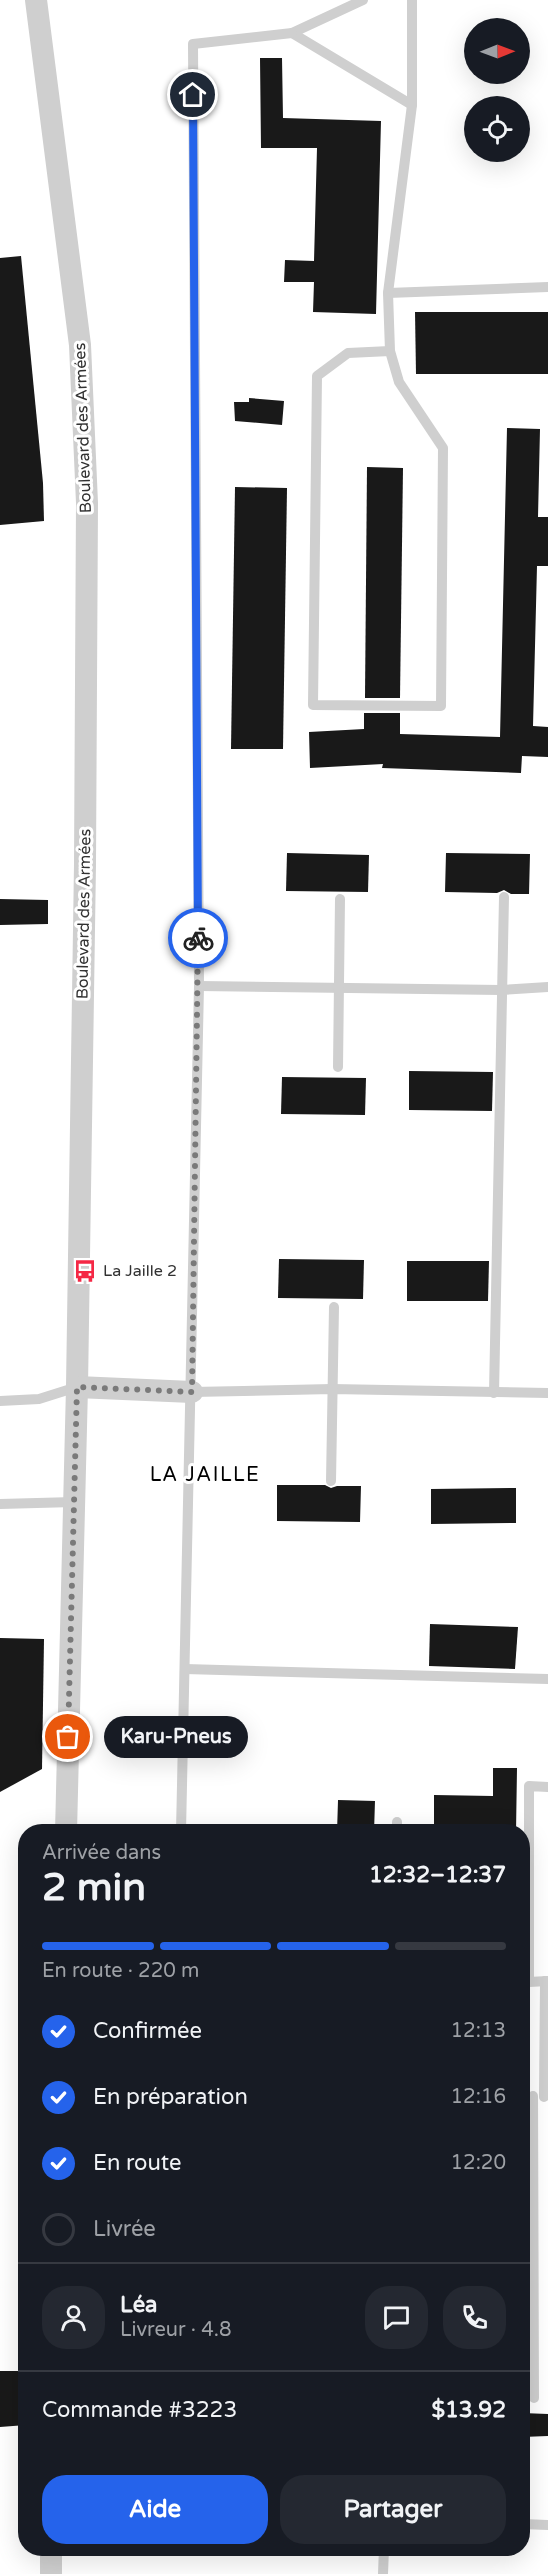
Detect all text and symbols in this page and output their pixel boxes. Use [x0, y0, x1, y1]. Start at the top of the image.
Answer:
north arrow [464, 18, 530, 84]
map controls [464, 18, 530, 162]
pin [167, 69, 218, 120]
icon: home [176, 78, 209, 111]
button: locate [464, 96, 530, 162]
street label: Boulevard des Armées [70, 342, 96, 514]
street label: Boulevard des Armées [73, 829, 95, 999]
courier [168, 908, 228, 968]
icon: bike [182, 922, 215, 955]
bus stop icon: La Jaille 2 [72, 1258, 98, 1284]
place label: La Jaille 2 [103, 1261, 177, 1281]
district label: LA JAILLE [150, 1463, 260, 1487]
pin [42, 1711, 93, 1762]
callout: Karu-Pneus [104, 1716, 248, 1758]
icon: bag [51, 1720, 84, 1753]
text: Karu-Pneus [120, 1725, 232, 1749]
text: Arrivée dans [42, 1841, 161, 1865]
text: 12:32–12:37 [369, 1862, 506, 1888]
text: 2 min [42, 1864, 146, 1911]
text: En route · 220 m [42, 1959, 199, 1983]
icon: check [42, 2015, 75, 2048]
text: Confirmée [93, 2018, 202, 2044]
text: 12:13 [451, 2019, 506, 2043]
icon: check [42, 2081, 75, 2114]
text: En préparation [93, 2084, 248, 2110]
text: 12:16 [451, 2085, 506, 2109]
icon: check [42, 2147, 75, 2180]
text: En route [93, 2150, 182, 2176]
text: 12:20 [451, 2151, 506, 2175]
text: Livrée [93, 2216, 156, 2242]
button: person [42, 2286, 105, 2349]
button: chat [365, 2286, 428, 2349]
button: phone [443, 2286, 506, 2349]
text: Léa [120, 2292, 158, 2318]
text: Livreur · 4.8 [120, 2318, 231, 2342]
text: Commande #3223 [42, 2397, 237, 2423]
text: $13.92 [431, 2397, 506, 2423]
button: Aide [42, 2475, 268, 2544]
button: Partager [280, 2475, 506, 2544]

